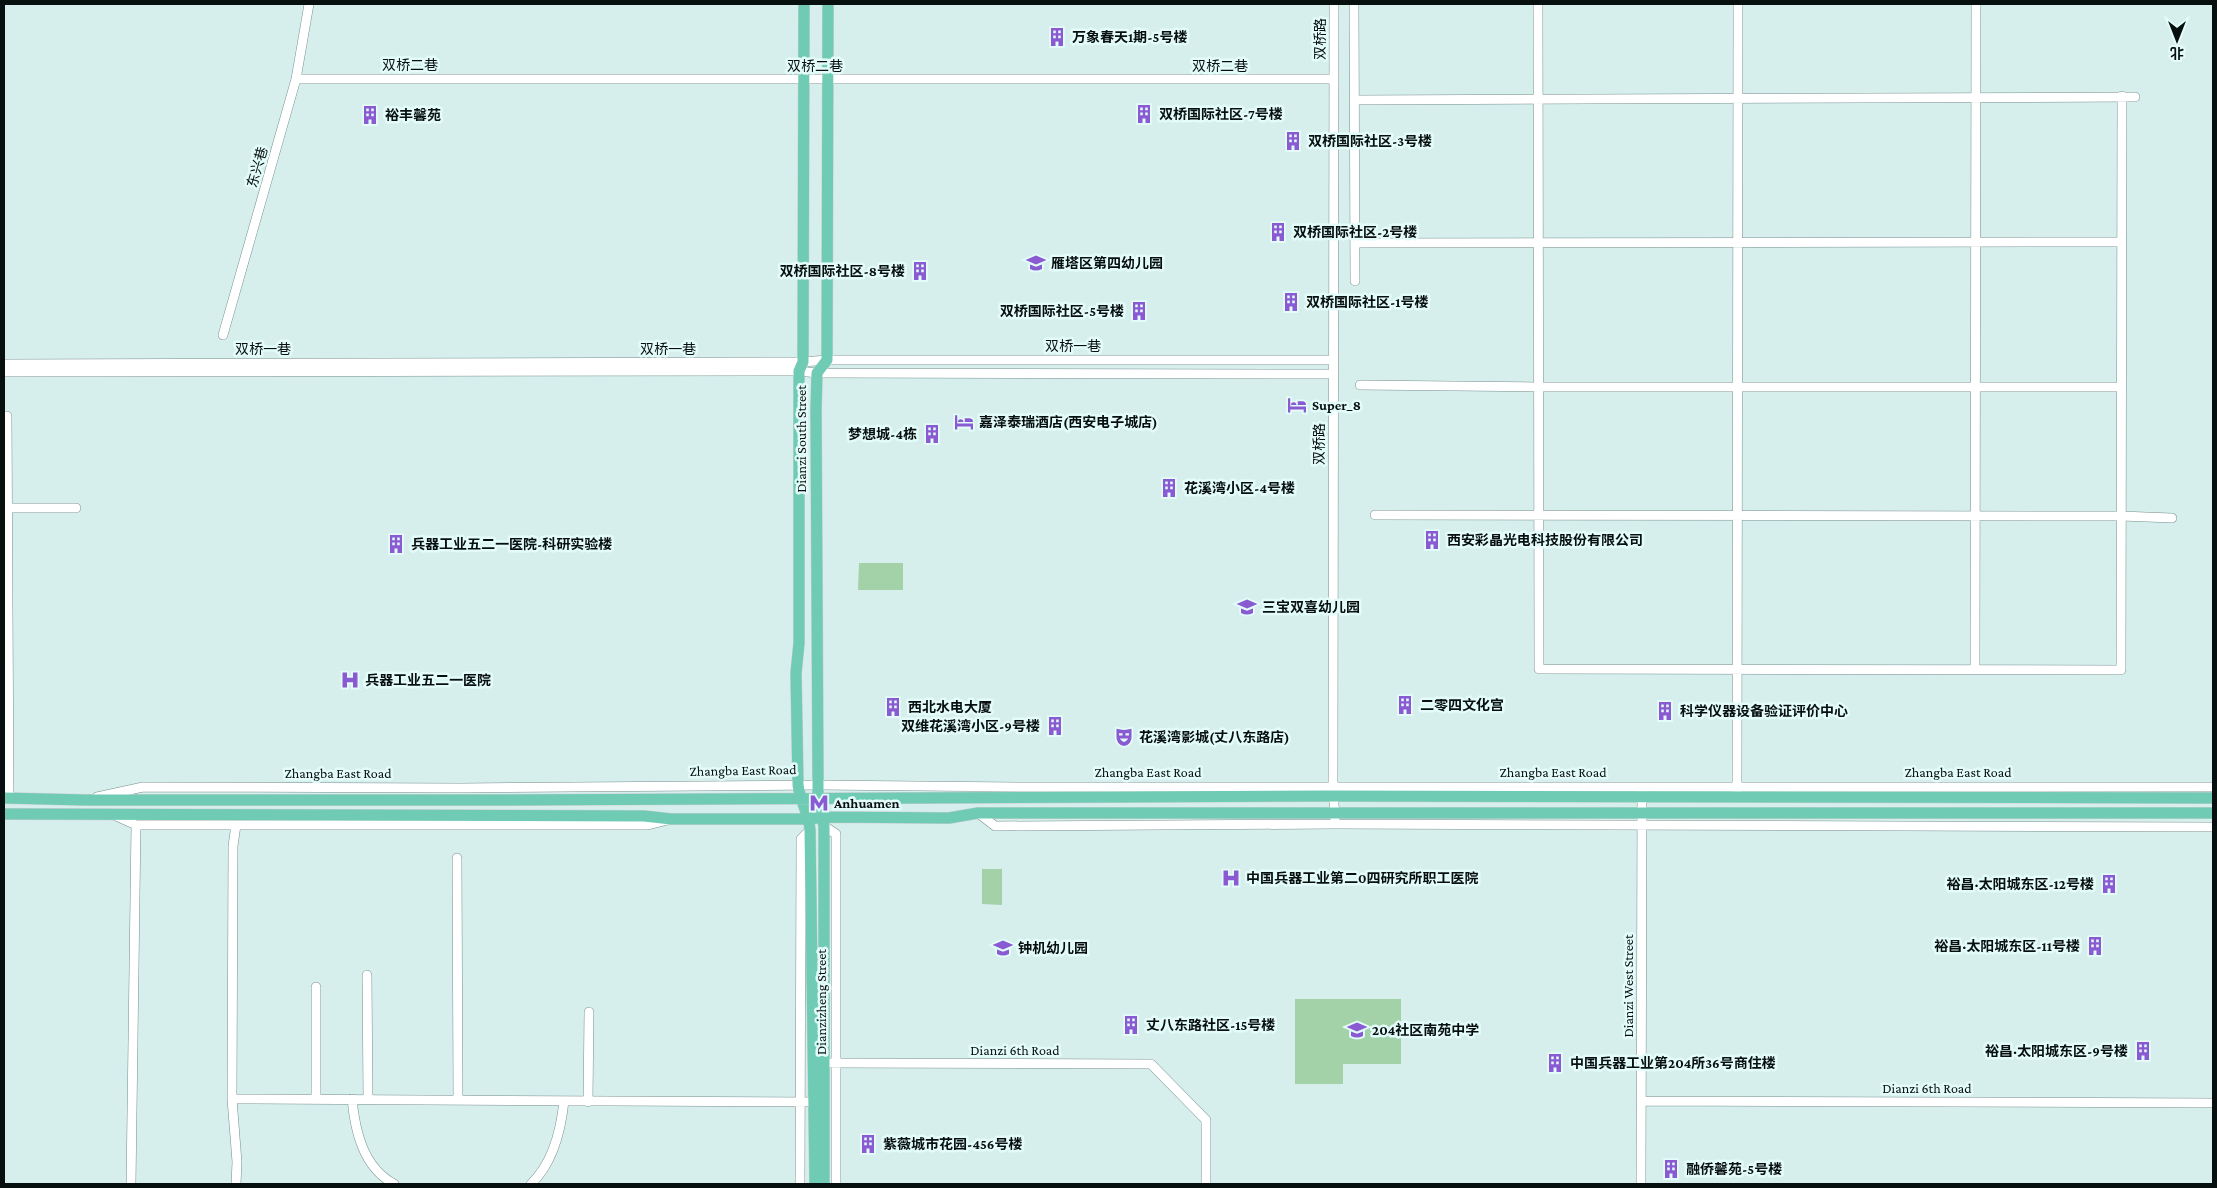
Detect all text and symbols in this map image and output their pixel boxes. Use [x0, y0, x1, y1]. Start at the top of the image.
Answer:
north arrow [2152, 15, 2202, 65]
street label: 双桥路 [1312, 18, 1328, 60]
building icon: 万象春天1期-5号楼 [1046, 26, 1068, 48]
place label: 万象春天1期-5号楼 [1072, 29, 1187, 45]
text: 北 [2170, 45, 2184, 61]
street label: 双桥二巷 [382, 57, 438, 73]
street label: 双桥二巷 [787, 58, 843, 74]
street label: 双桥二巷 [1192, 58, 1248, 74]
building icon: 双桥国际社区-7号楼 [1133, 103, 1155, 125]
building icon: 裕丰馨苑 [359, 104, 381, 126]
place label: 双桥国际社区-7号楼 [1159, 106, 1283, 122]
place label: 裕丰馨苑 [385, 107, 441, 123]
building icon: 双桥国际社区-3号楼 [1282, 130, 1304, 152]
place label: 双桥国际社区-3号楼 [1308, 133, 1432, 149]
street label: 东兴巷 [244, 145, 270, 189]
building icon: 双桥国际社区-2号楼 [1267, 221, 1289, 243]
place label: 双桥国际社区-2号楼 [1293, 224, 1417, 240]
school or university icon: 雁塔区第四幼儿园 [1025, 252, 1047, 274]
place label: 雁塔区第四幼儿园 [1051, 255, 1163, 271]
building icon: 双桥国际社区-8号楼 [909, 260, 931, 282]
place label: 双桥国际社区-8号楼 [779, 263, 905, 279]
building icon: 双桥国际社区-1号楼 [1280, 291, 1302, 313]
place label: 双桥国际社区-1号楼 [1306, 294, 1428, 310]
building icon: 双桥国际社区-5号楼 [1128, 300, 1150, 322]
place label: 双桥国际社区-5号楼 [1000, 303, 1124, 319]
street label: 双桥一巷 [1045, 338, 1101, 354]
street label: 双桥一巷 [235, 341, 291, 357]
street label: 双桥一巷 [640, 341, 696, 357]
street label: Dianzi South Street [793, 385, 809, 493]
hotel icon: Super_8 [1286, 394, 1308, 416]
place label: Super_8 [1312, 397, 1361, 413]
hotel icon: 嘉泽泰瑞酒店(西安电子城店) [953, 411, 975, 433]
place label: 嘉泽泰瑞酒店(西安电子城店) [979, 414, 1158, 431]
building icon: 梦想城-4栋 [921, 423, 943, 445]
street label: 双桥路 [1311, 423, 1327, 465]
place label: 梦想城-4栋 [848, 426, 917, 442]
building icon: 花溪湾小区-4号楼 [1158, 477, 1180, 499]
place label: 花溪湾小区-4号楼 [1184, 480, 1295, 496]
building icon: 西安彩晶光电科技股份有限公司 [1421, 529, 1443, 551]
place label: 西安彩晶光电科技股份有限公司 [1447, 532, 1643, 548]
building icon: 兵器工业五二一医院-科研实验楼 [385, 533, 407, 555]
place label: 兵器工业五二一医院-科研实验楼 [411, 536, 612, 552]
school or university icon: 三宝双喜幼儿园 [1236, 596, 1258, 618]
place label: 三宝双喜幼儿园 [1262, 599, 1360, 615]
hospital icon: 兵器工业五二一医院 [339, 669, 361, 691]
place label: 兵器工业五二一医院 [365, 672, 491, 688]
building icon: 二零四文化宫 [1394, 694, 1416, 716]
building icon: 西北水电大厦 [882, 696, 904, 718]
place label: 二零四文化宫 [1420, 697, 1504, 713]
place label: 西北水电大厦 [908, 699, 992, 715]
building icon: 科学仪器设备验证评价中心 [1654, 700, 1676, 722]
place label: 科学仪器设备验证评价中心 [1680, 703, 1848, 719]
building icon: 双维花溪湾小区-9号楼 [1044, 715, 1066, 737]
place label: 双维花溪湾小区-9号楼 [901, 718, 1040, 734]
theatre icon: 花溪湾影城(丈八东路店) [1113, 726, 1135, 748]
place label: 花溪湾影城(丈八东路店) [1139, 729, 1290, 746]
street label: Zhangba East Road [689, 761, 797, 779]
street label: Zhangba East Road [1094, 764, 1202, 780]
street label: Zhangba East Road [1499, 764, 1607, 780]
street label: Zhangba East Road [1904, 764, 2012, 780]
street label: Zhangba East Road [284, 765, 392, 781]
metro station icon: Anhuamen [808, 792, 830, 814]
place label: Anhuamen [833, 795, 900, 811]
hospital icon: 中国兵器工业第二0四研究所职工医院 [1220, 867, 1242, 889]
place label: 中国兵器工业第二0四研究所职工医院 [1246, 870, 1479, 886]
building icon: 裕昌·太阳城东区-12号楼 [2098, 873, 2120, 895]
place label: 裕昌·太阳城东区-12号楼 [1946, 876, 2094, 892]
street label: Dianzi West Street [1620, 934, 1636, 1038]
building icon: 裕昌·太阳城东区-11号楼 [2084, 935, 2106, 957]
school or university icon: 钟机幼儿园 [992, 937, 1014, 959]
place label: 裕昌·太阳城东区-11号楼 [1934, 938, 2080, 954]
place label: 钟机幼儿园 [1018, 940, 1088, 956]
street label: Dianzizheng Street [813, 949, 829, 1055]
building icon: 丈八东路社区-15号楼 [1120, 1014, 1142, 1036]
place label: 丈八东路社区-15号楼 [1146, 1017, 1275, 1033]
school or university icon: 204社区南苑中学 [1346, 1019, 1368, 1041]
place label: 204社区南苑中学 [1372, 1022, 1479, 1038]
building icon: 裕昌·太阳城东区-9号楼 [2132, 1040, 2154, 1062]
street label: Dianzi 6th Road [970, 1042, 1060, 1058]
place label: 裕昌·太阳城东区-9号楼 [1985, 1043, 2128, 1059]
building icon: 中国兵器工业第204所36号商住楼 [1544, 1052, 1566, 1074]
place label: 中国兵器工业第204所36号商住楼 [1570, 1055, 1776, 1071]
street label: Dianzi 6th Road [1882, 1080, 1972, 1096]
building icon: 紫薇城市花园-456号楼 [857, 1133, 879, 1155]
place label: 紫薇城市花园-456号楼 [883, 1136, 1022, 1152]
building icon: 融侨馨苑-5号楼 [1660, 1158, 1682, 1180]
place label: 融侨馨苑-5号楼 [1686, 1161, 1782, 1177]

